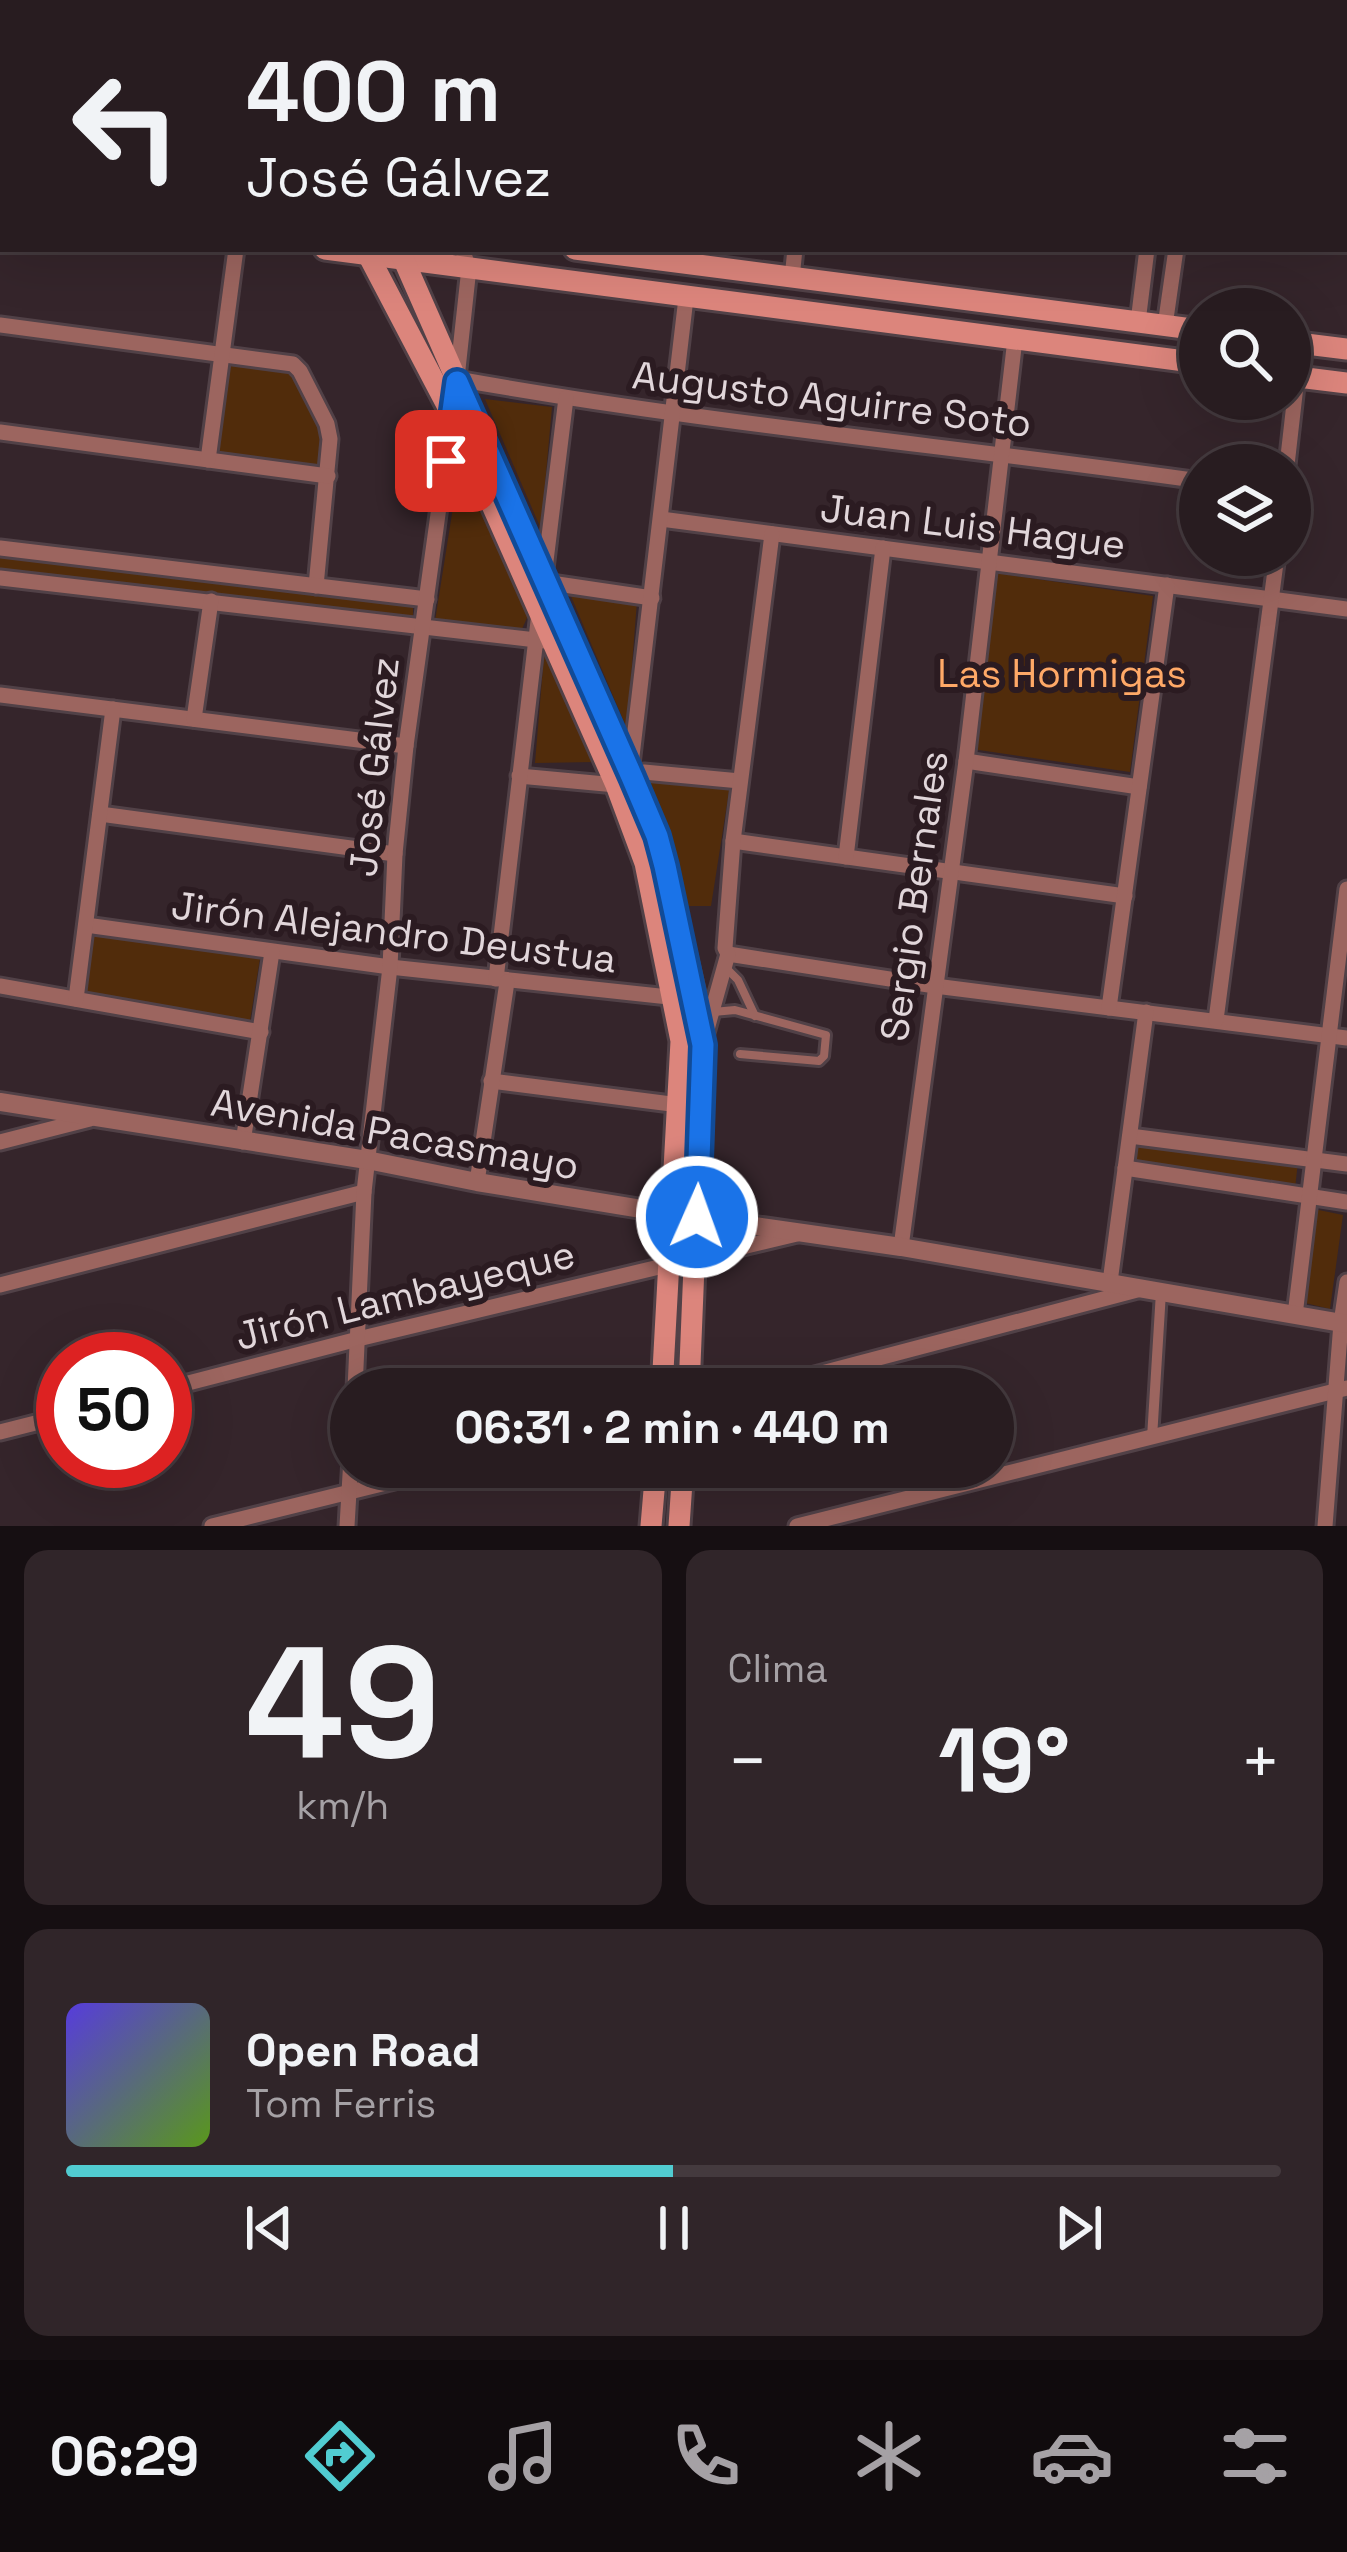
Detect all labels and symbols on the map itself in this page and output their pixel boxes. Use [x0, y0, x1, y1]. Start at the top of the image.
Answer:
street label: Augusto Aguirre Soto [630, 350, 1034, 448]
pin [395, 410, 497, 512]
street label: Juan Luis Hague [818, 483, 1128, 569]
park label: Las Hormigas [937, 649, 1187, 698]
street label: José Gálvez [338, 655, 410, 879]
street label: Sergio Bernales [869, 748, 959, 1044]
street label: Jirón Alejandro Deustua [169, 880, 619, 984]
street label: Avenida Pacasmayo [207, 1078, 583, 1190]
position arrow [634, 1154, 760, 1280]
street label: Jirón Lambayeque [230, 1229, 580, 1361]
speed limit sign: 50 [36, 1332, 192, 1488]

